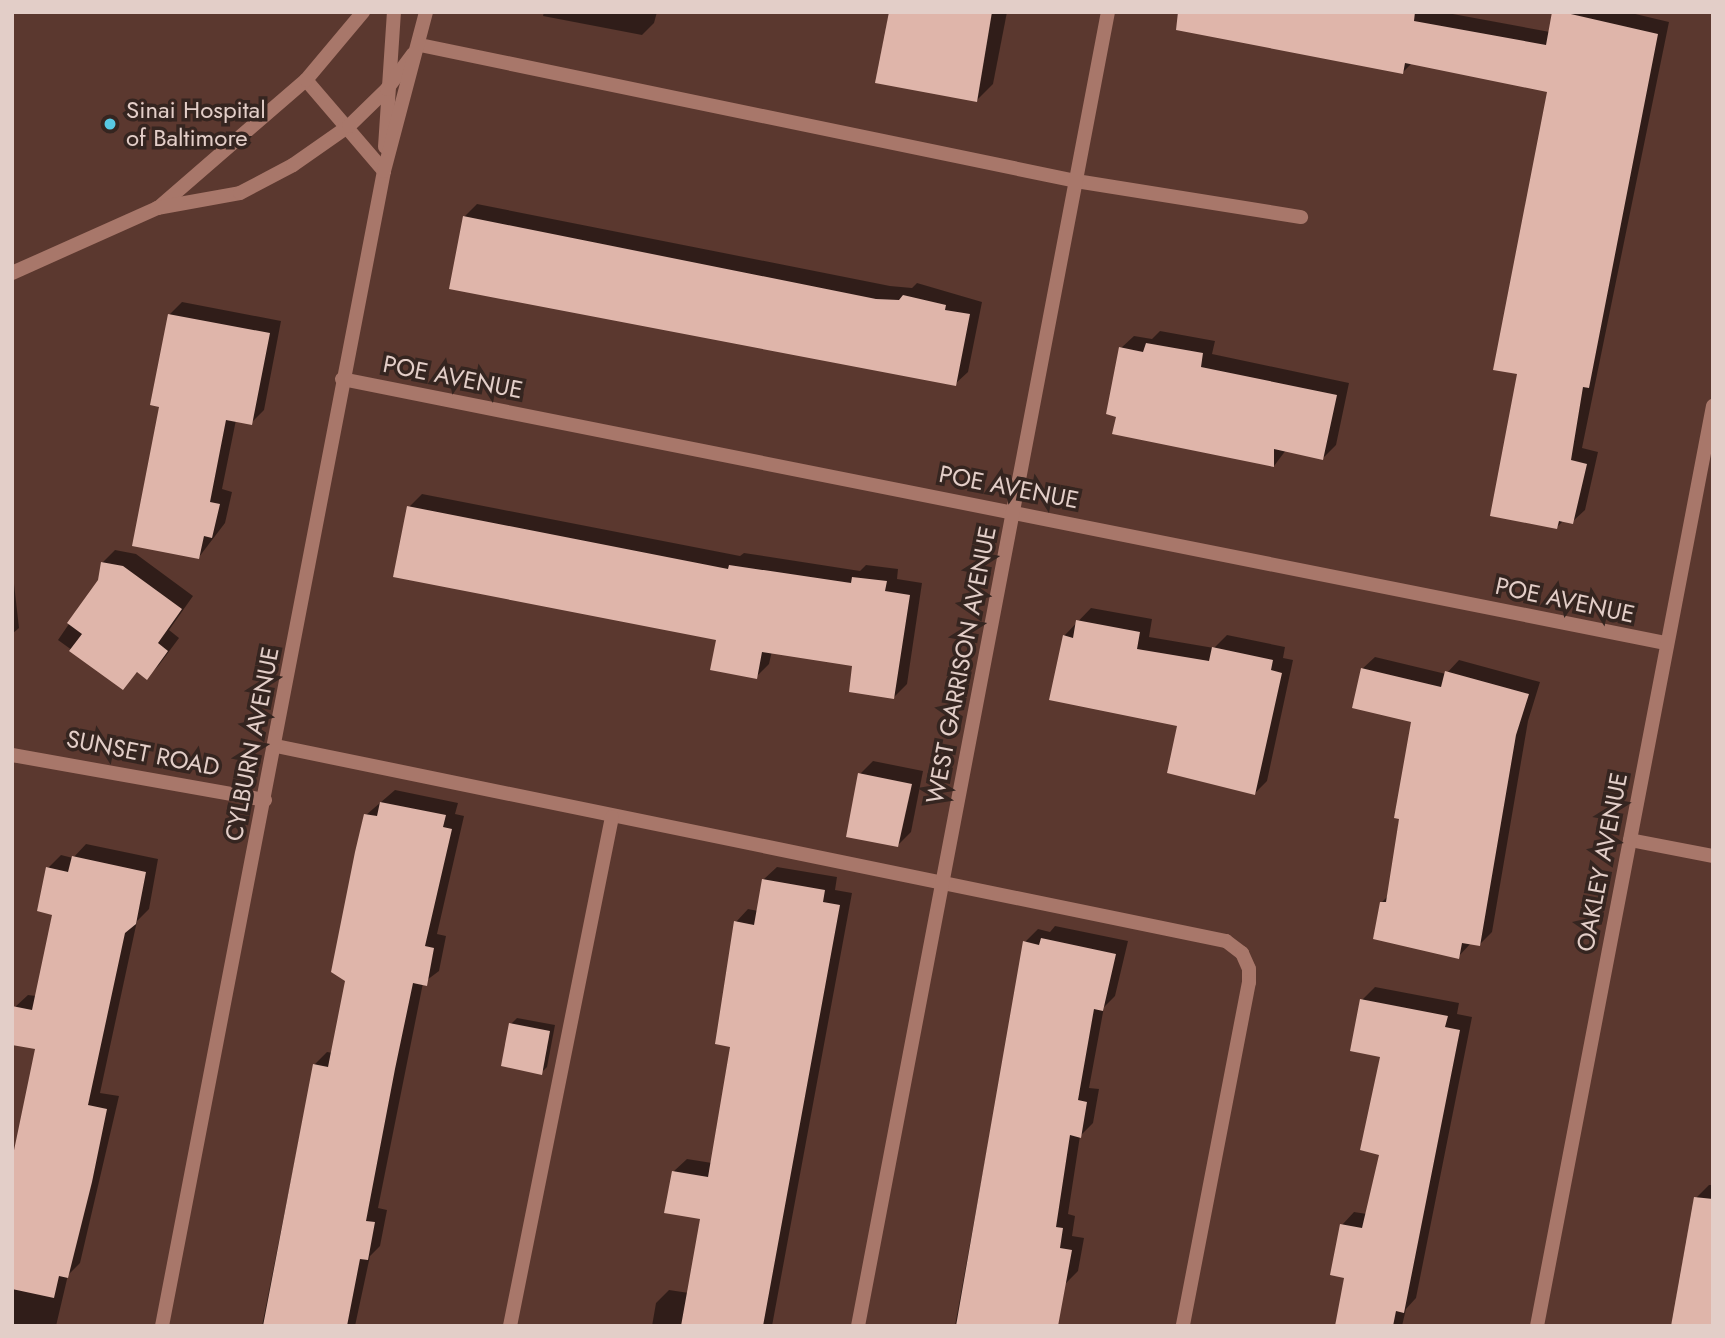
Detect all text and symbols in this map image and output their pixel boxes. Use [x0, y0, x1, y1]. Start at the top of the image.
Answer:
place label: Sinai Hospital of Baltimore [126, 96, 266, 152]
marker: Sinai Hospital of Baltimore [100, 114, 120, 134]
street label: POE AVENUE [381, 349, 525, 405]
street label: POE AVENUE [937, 459, 1081, 515]
street label: WEST GARRISON AVENUE [920, 524, 1002, 806]
street label: POE AVENUE [1493, 571, 1637, 629]
street label: CYLBURN AVENUE [219, 645, 285, 843]
street label: SUNSET ROAD [64, 724, 222, 782]
street label: OAKLEY AVENUE [1571, 770, 1633, 954]

